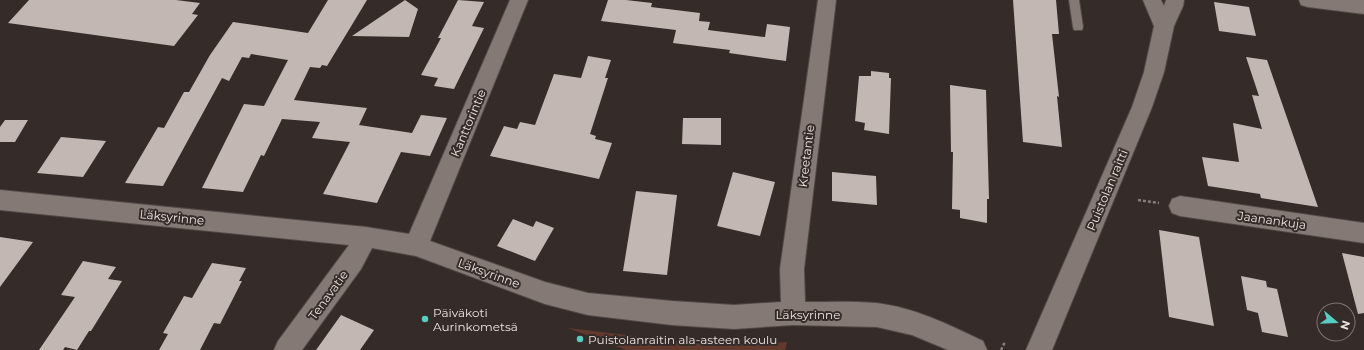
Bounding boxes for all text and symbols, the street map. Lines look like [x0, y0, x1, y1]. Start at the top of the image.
street label: Kanttorintie [447, 87, 489, 159]
street label: Kreetantie [795, 124, 817, 188]
street label: Puistolan raitti [1083, 147, 1131, 233]
street label: Läksyrinne [139, 206, 205, 228]
street label: Jaanankuja [1236, 208, 1307, 232]
street label: Läksyrinne [456, 255, 522, 291]
street label: Tenavatie [305, 267, 351, 323]
north arrow [1316, 302, 1356, 342]
place label: Päiväkoti Aurinkometsä [433, 305, 518, 334]
street label: Läksyrinne [776, 307, 840, 322]
marker: Päiväkoti Aurinkometsä [420, 314, 430, 324]
text: N [1337, 319, 1354, 332]
place label: Puistolanraitin ala-asteen koulu [588, 332, 777, 347]
marker: Puistolanraitin ala-asteen koulu [575, 334, 585, 344]

